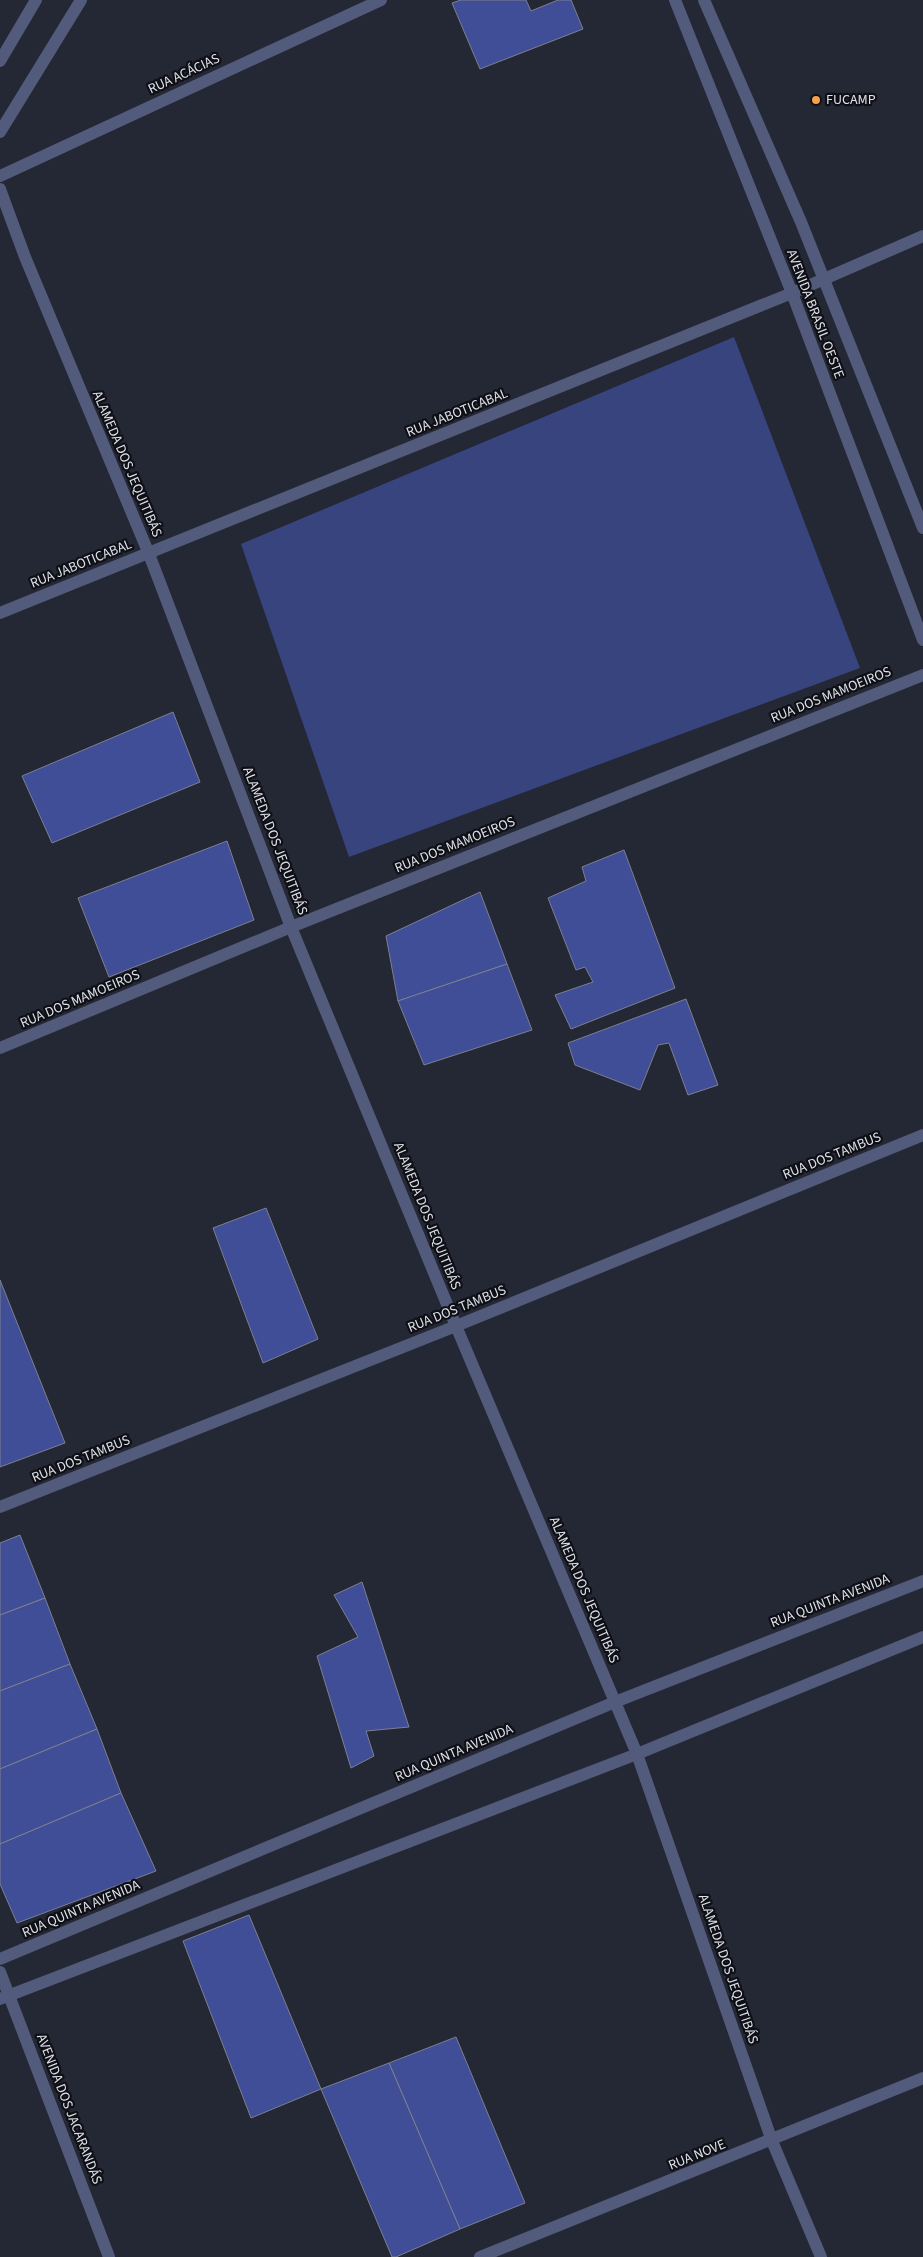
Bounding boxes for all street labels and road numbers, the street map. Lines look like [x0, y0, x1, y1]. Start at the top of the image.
street label: RUA ACÁCIAS [145, 49, 223, 99]
street label: AVENIDA BRASIL OESTE [781, 247, 849, 381]
street label: RUA JABOTICABAL [403, 383, 511, 443]
street label: ALAMEDA DOS JEQUITIBÁS [87, 388, 167, 540]
street label: RUA JABOTICABAL [27, 534, 135, 594]
street label: RUA DOS MAMOEIROS [768, 662, 894, 728]
street label: ALAMEDA DOS JEQUITIBÁS [237, 764, 313, 918]
street label: RUA DOS MAMOEIROS [392, 812, 518, 878]
street label: RUA DOS MAMOEIROS [17, 965, 143, 1033]
street label: RUA DOS TAMBUS [780, 1127, 884, 1185]
street label: ALAMEDA DOS JEQUITIBÁS [388, 1139, 466, 1293]
street label: RUA DOS TAMBUS [405, 1280, 509, 1338]
street label: RUA DOS TAMBUS [29, 1430, 133, 1488]
street label: ALAMEDA DOS JEQUITIBÁS [544, 1514, 624, 1666]
street label: RUA QUINTA AVENIDA [767, 1569, 893, 1633]
street label: RUA QUINTA AVENIDA [392, 1719, 516, 1787]
street label: RUA QUINTA AVENIDA [19, 1875, 143, 1943]
street label: ALAMEDA DOS JEQUITIBÁS [693, 1891, 763, 2047]
street label: AVENIDA DOS JACARANDÁS [31, 2031, 107, 2187]
street label: RUA NOVE [665, 2134, 729, 2176]

